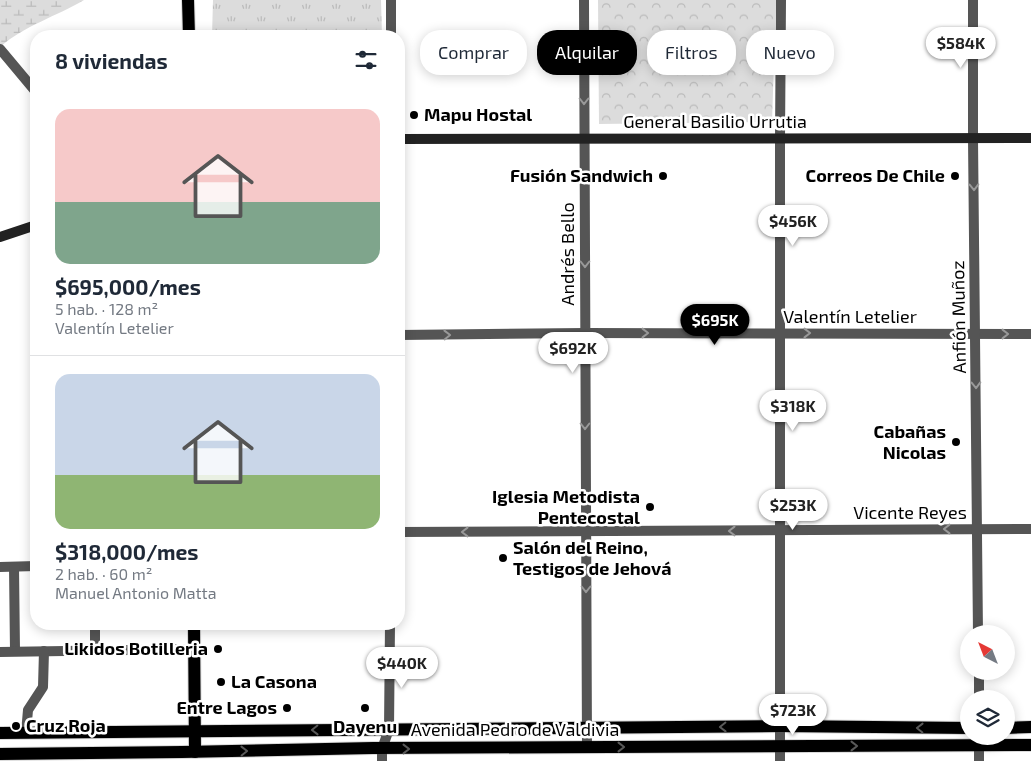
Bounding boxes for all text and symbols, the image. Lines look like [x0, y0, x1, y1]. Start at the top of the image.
pin: $584K [926, 27, 996, 69]
chip: Comprar [420, 30, 527, 75]
chip: Alquilar [537, 30, 637, 75]
chip: Filtros [647, 30, 736, 75]
chip: Nuevo [746, 30, 834, 75]
text: $584K [937, 33, 985, 52]
icon: filters [352, 46, 380, 74]
text: 8 viviendas [55, 48, 168, 73]
one-way arrow [579, 98, 589, 105]
place label: Mapu Hostal [424, 103, 532, 125]
marker: Mapu Hostal [408, 109, 420, 121]
street label: General Basilio Urrutia [623, 110, 807, 132]
icon: home [173, 141, 263, 231]
place label: Fusión Sandwich [510, 164, 653, 186]
place label: Correos De Chile [806, 164, 945, 186]
marker: Fusión Sandwich [657, 170, 669, 182]
marker: Correos De Chile [949, 170, 961, 182]
one-way arrow [969, 184, 979, 192]
street label: Andrés Bello [556, 202, 578, 306]
pin: $456K [758, 204, 828, 247]
text: $456K [769, 211, 817, 230]
one-way arrow [580, 260, 590, 268]
street label: Anfión Muñoz [946, 260, 970, 374]
text: $695,000/mes [55, 274, 201, 299]
text: 5 hab. · 128 m² [55, 299, 158, 318]
pin: $695K [680, 304, 750, 346]
street label: Valentín Letelier [783, 305, 917, 327]
text: $695K [691, 310, 739, 329]
text: Valentín Letelier [55, 318, 174, 337]
one-way arrow [642, 328, 649, 338]
one-way arrow [804, 328, 812, 338]
one-way arrow [1002, 329, 1009, 339]
one-way arrow [444, 330, 452, 340]
pin: $692K [538, 332, 608, 374]
text: $692K [549, 338, 597, 357]
one-way arrow [971, 382, 981, 389]
pin: $318K [758, 390, 828, 432]
text: $318K [770, 396, 816, 415]
icon: home [173, 407, 263, 497]
place label: Cabañas Nicolas [874, 420, 946, 463]
one-way arrow [580, 422, 590, 430]
marker: Cabañas Nicolas [950, 436, 962, 448]
place label: Iglesia Metodista Pentecostal [492, 485, 640, 528]
pin: $253K [758, 488, 828, 531]
text: $253K [770, 495, 816, 514]
marker: Iglesia Metodista Pentecostal [644, 501, 656, 513]
street label: Vicente Reyes [853, 501, 967, 523]
one-way arrow [943, 524, 951, 534]
one-way arrow [728, 525, 736, 536]
one-way arrow [461, 527, 468, 537]
place label: Salón del Reino, Testigos de Jehová [513, 536, 671, 579]
text: $318,000/mes [55, 539, 199, 564]
marker: Salón del Reino, Testigos de Jehová [497, 552, 509, 564]
text: 2 hab. · 60 m² [55, 564, 152, 583]
text: Manuel Antonio Matta [55, 583, 217, 602]
one-way arrow [581, 585, 591, 593]
north arrow [960, 625, 1015, 680]
map controls [960, 625, 1015, 745]
place label: Likidos Botilleria [64, 637, 208, 659]
marker: Likidos Botilleria [212, 643, 224, 655]
pin: $440K [367, 646, 437, 689]
text: $440K [377, 653, 427, 672]
place label: La Casona [231, 670, 317, 692]
marker: La Casona [215, 676, 227, 688]
button: layers [960, 690, 1015, 745]
pin: $723K [758, 694, 828, 736]
place label: Entre Lagos [176, 696, 277, 718]
text: $723K [770, 700, 816, 719]
marker: Entre Lagos [281, 702, 293, 714]
marker: Dayenu [359, 702, 371, 714]
place label: Cruz Roja [26, 714, 106, 736]
place label: Dayenu [333, 715, 397, 737]
street label: Avenida Pedro de Valdivia [411, 718, 619, 740]
marker: Cruz Roja [10, 720, 22, 732]
one-way arrow [718, 722, 726, 732]
one-way arrow [916, 723, 924, 733]
one-way arrow [311, 725, 318, 735]
one-way arrow [850, 741, 858, 751]
one-way arrow [618, 742, 626, 752]
one-way arrow [403, 744, 411, 754]
one-way arrow [240, 746, 248, 756]

